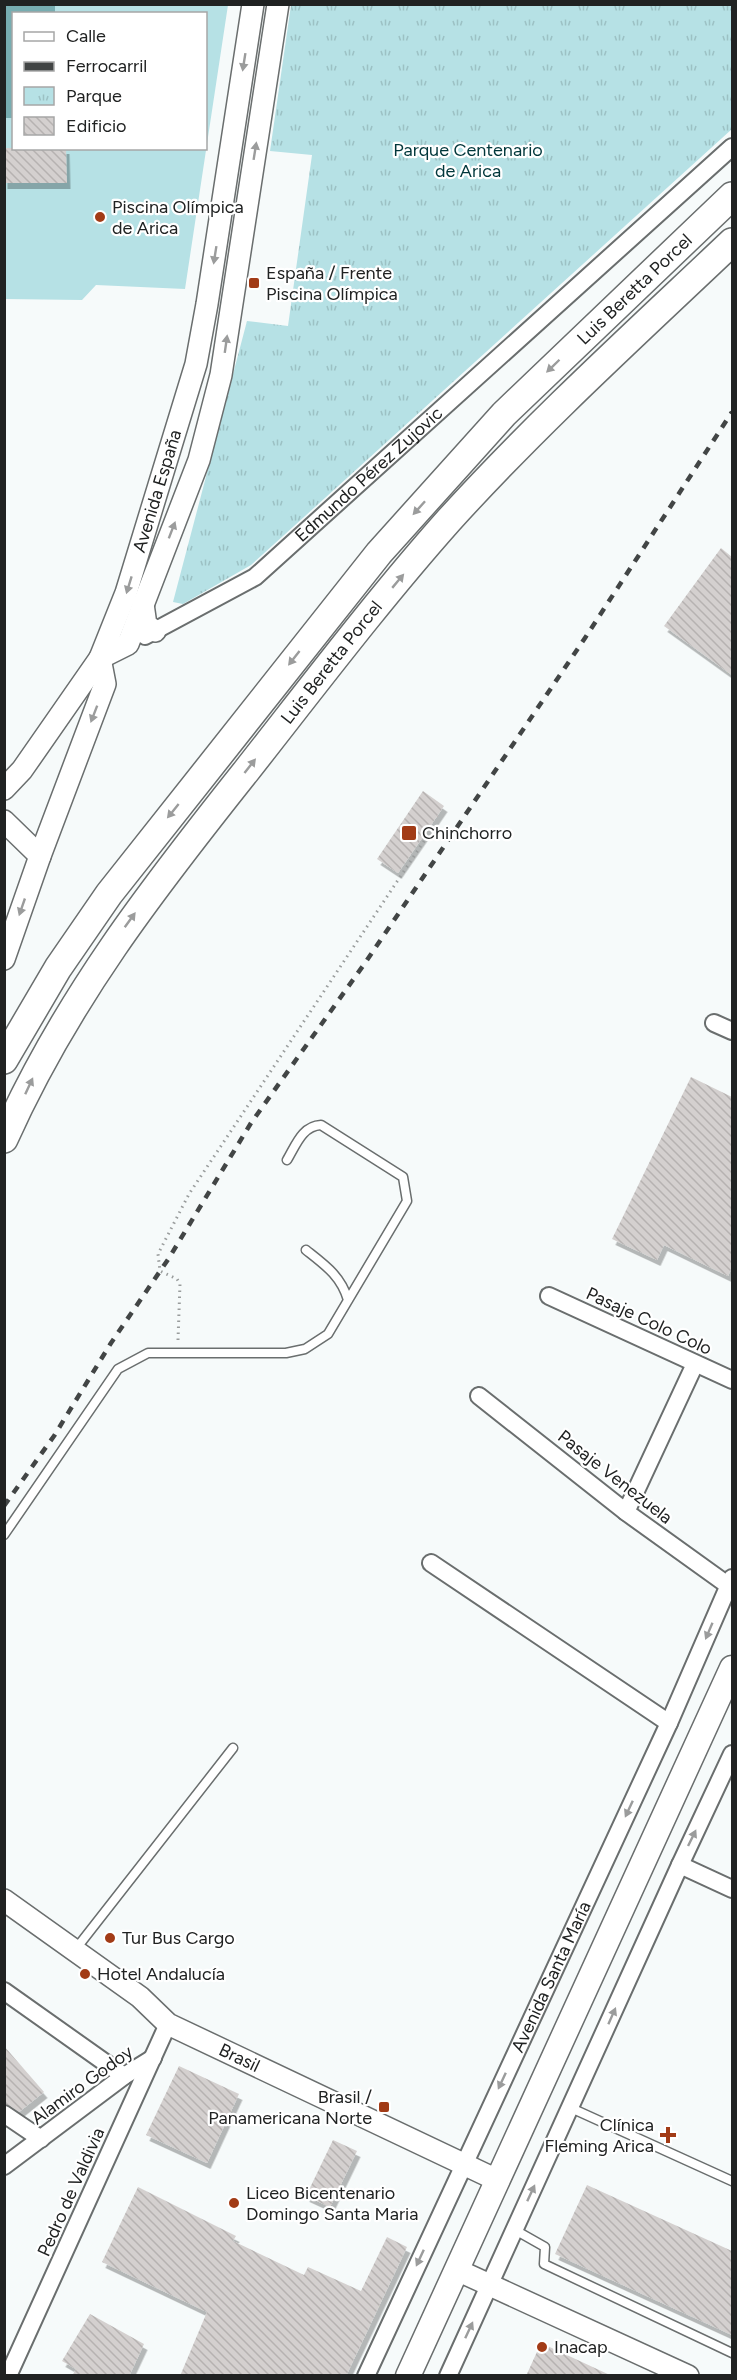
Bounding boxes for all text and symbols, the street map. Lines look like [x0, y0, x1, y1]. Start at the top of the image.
legend [12, 12, 207, 150]
text: Calle [66, 25, 106, 47]
one-way arrow [240, 53, 249, 72]
text: Ferrocarril [66, 55, 147, 77]
text: Parque [66, 85, 122, 107]
text: Edificio [66, 115, 127, 137]
park label: Parque Centenario de Arica [393, 139, 543, 182]
one-way arrow [251, 141, 260, 160]
place label: Piscina Olímpica de Arica [112, 196, 244, 239]
marker: Piscina Olímpica de Arica [93, 210, 107, 224]
street label: Luis Beretta Porcel [572, 229, 697, 349]
one-way arrow [210, 246, 219, 265]
place label: España / Frente Piscina Olímpica [266, 262, 398, 305]
marker: España / Frente Piscina Olímpica [247, 276, 261, 290]
one-way arrow [221, 334, 230, 353]
one-way arrow [545, 359, 560, 373]
street label: Edmundo Pérez Zujovic [290, 402, 447, 547]
street label: Avenida España [128, 427, 186, 555]
one-way arrow [413, 500, 426, 515]
one-way arrow [167, 521, 177, 539]
one-way arrow [391, 574, 404, 589]
one-way arrow [123, 576, 133, 594]
street label: Luis Beretta Porcel [276, 596, 387, 728]
one-way arrow [289, 650, 301, 665]
one-way arrow [88, 705, 98, 723]
one-way arrow [243, 758, 256, 774]
one-way arrow [167, 803, 180, 819]
place label: Chinchorro [422, 822, 512, 844]
marker: Chinchorro [400, 824, 418, 842]
one-way arrow [17, 898, 27, 916]
one-way arrow [124, 913, 136, 928]
one-way arrow [24, 1078, 33, 1095]
street label: Pasaje Colo Colo [583, 1282, 715, 1360]
street label: Pasaje Venezuela [553, 1425, 677, 1529]
one-way arrow [704, 1623, 714, 1641]
one-way arrow [625, 1801, 634, 1818]
one-way arrow [688, 1830, 697, 1847]
street label: Avenida Santa María [507, 1898, 596, 2056]
place label: Tur Bus Cargo [122, 1927, 235, 1949]
marker: Tur Bus Cargo [103, 1931, 117, 1945]
place label: Hotel Andalucía [97, 1963, 225, 1985]
marker: Hotel Andalucía [78, 1967, 92, 1981]
one-way arrow [607, 2006, 617, 2024]
street label: Brasil [215, 2039, 263, 2077]
street label: Alamiro Godoy [27, 2040, 137, 2129]
one-way arrow [498, 2072, 507, 2089]
place label: Brasil / Panamericana Norte [208, 2086, 372, 2129]
marker: Brasil / Panamericana Norte [377, 2100, 391, 2114]
place label: Clínica Fleming Arica [545, 2114, 654, 2157]
street label: Pedro de Valdivia [33, 2124, 109, 2260]
marker: Clínica Fleming Arica [659, 2126, 677, 2144]
place label: Liceo Bicentenario Domingo Santa Maria [246, 2182, 418, 2225]
one-way arrow [527, 2185, 536, 2202]
marker: Liceo Bicentenario Domingo Santa Maria [227, 2196, 241, 2210]
one-way arrow [416, 2249, 425, 2266]
one-way arrow [464, 2322, 473, 2339]
place label: Inacap [554, 2336, 608, 2358]
marker: Inacap [535, 2340, 549, 2354]

